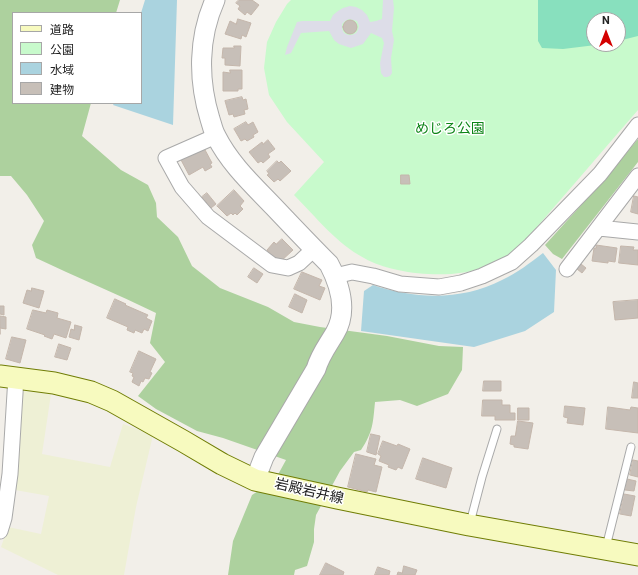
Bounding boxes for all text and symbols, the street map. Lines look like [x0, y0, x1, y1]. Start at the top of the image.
legend [12, 12, 142, 104]
north arrow [586, 12, 626, 52]
text: N [602, 14, 610, 27]
text: 道路 [50, 23, 74, 37]
text: 公園 [50, 43, 74, 57]
text: 水域 [50, 63, 74, 77]
text: 建物 [50, 83, 74, 97]
park label: めじろ公園 [415, 121, 485, 137]
street label: 岩殿岩井線 [273, 476, 345, 508]

